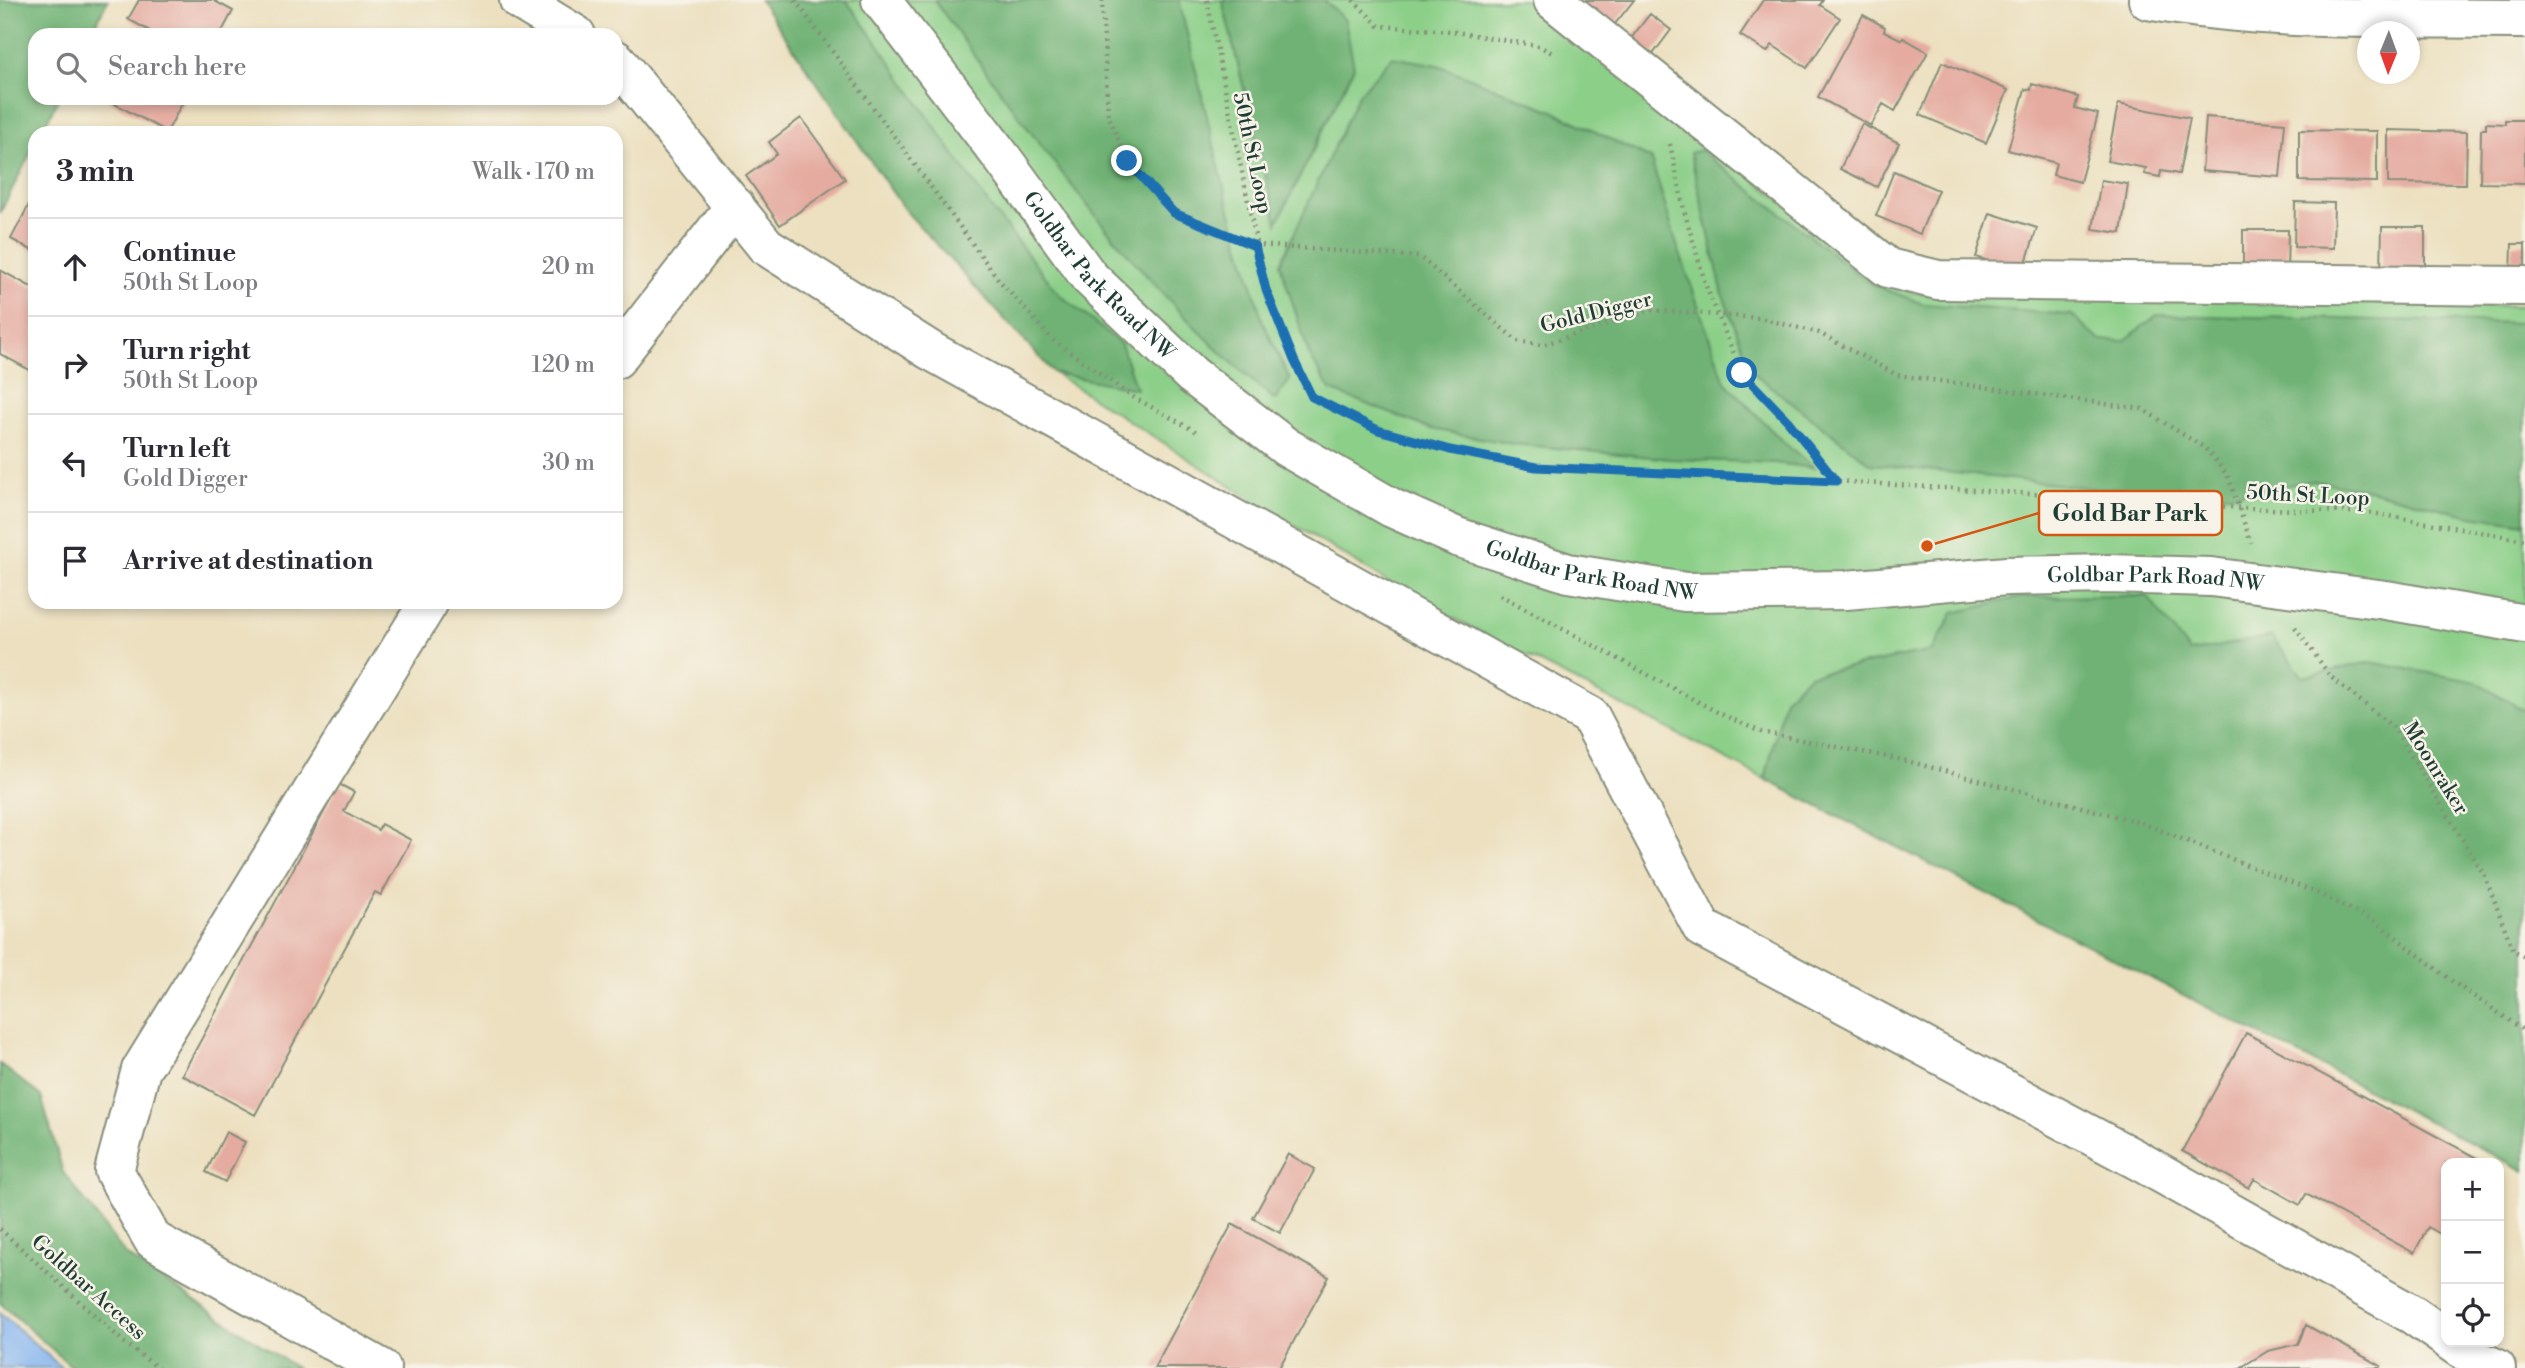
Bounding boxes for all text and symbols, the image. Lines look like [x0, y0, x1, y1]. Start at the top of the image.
north arrow [2357, 21, 2420, 84]
search box [28, 28, 623, 105]
icon: search [52, 48, 90, 86]
text: Search here [108, 51, 247, 83]
street label: 50th St Loop [1226, 90, 1278, 216]
route end [1111, 145, 1142, 176]
text: 3 min [56, 153, 134, 191]
text: Walk · 170 m [472, 158, 595, 186]
street label: Goldbar Park Road NW [1017, 187, 1181, 367]
text: Continue [123, 237, 236, 269]
icon: ahead [56, 248, 94, 286]
text: 20 m [542, 253, 595, 281]
text: 50th St Loop [123, 269, 258, 297]
street label: Gold Digger [1538, 287, 1655, 339]
text: Turn right [123, 335, 251, 367]
icon: right [56, 346, 94, 384]
text: 120 m [531, 351, 595, 379]
route start [1726, 357, 1757, 388]
text: 50th St Loop [123, 367, 258, 395]
text: Turn left [123, 433, 231, 465]
icon: left [56, 444, 94, 482]
text: 30 m [542, 449, 595, 477]
text: Gold Digger [123, 465, 248, 493]
street label: 50th St Loop [2246, 480, 2370, 512]
callout: Gold Bar Park [2039, 491, 2222, 535]
text: Gold Bar Park [2052, 500, 2209, 528]
street label: Goldbar Park Road NW [1482, 535, 1699, 606]
icon: arrive [56, 542, 94, 580]
text: Arrive at destination [123, 545, 373, 577]
street label: Goldbar Park Road NW [2047, 562, 2266, 598]
street label: Moonraker [2396, 717, 2474, 820]
map controls [2441, 1158, 2504, 1347]
button: + [2441, 1158, 2504, 1221]
button: − [2441, 1221, 2504, 1284]
street label: Goldbar Access [26, 1229, 151, 1346]
button: locate [2441, 1284, 2504, 1347]

